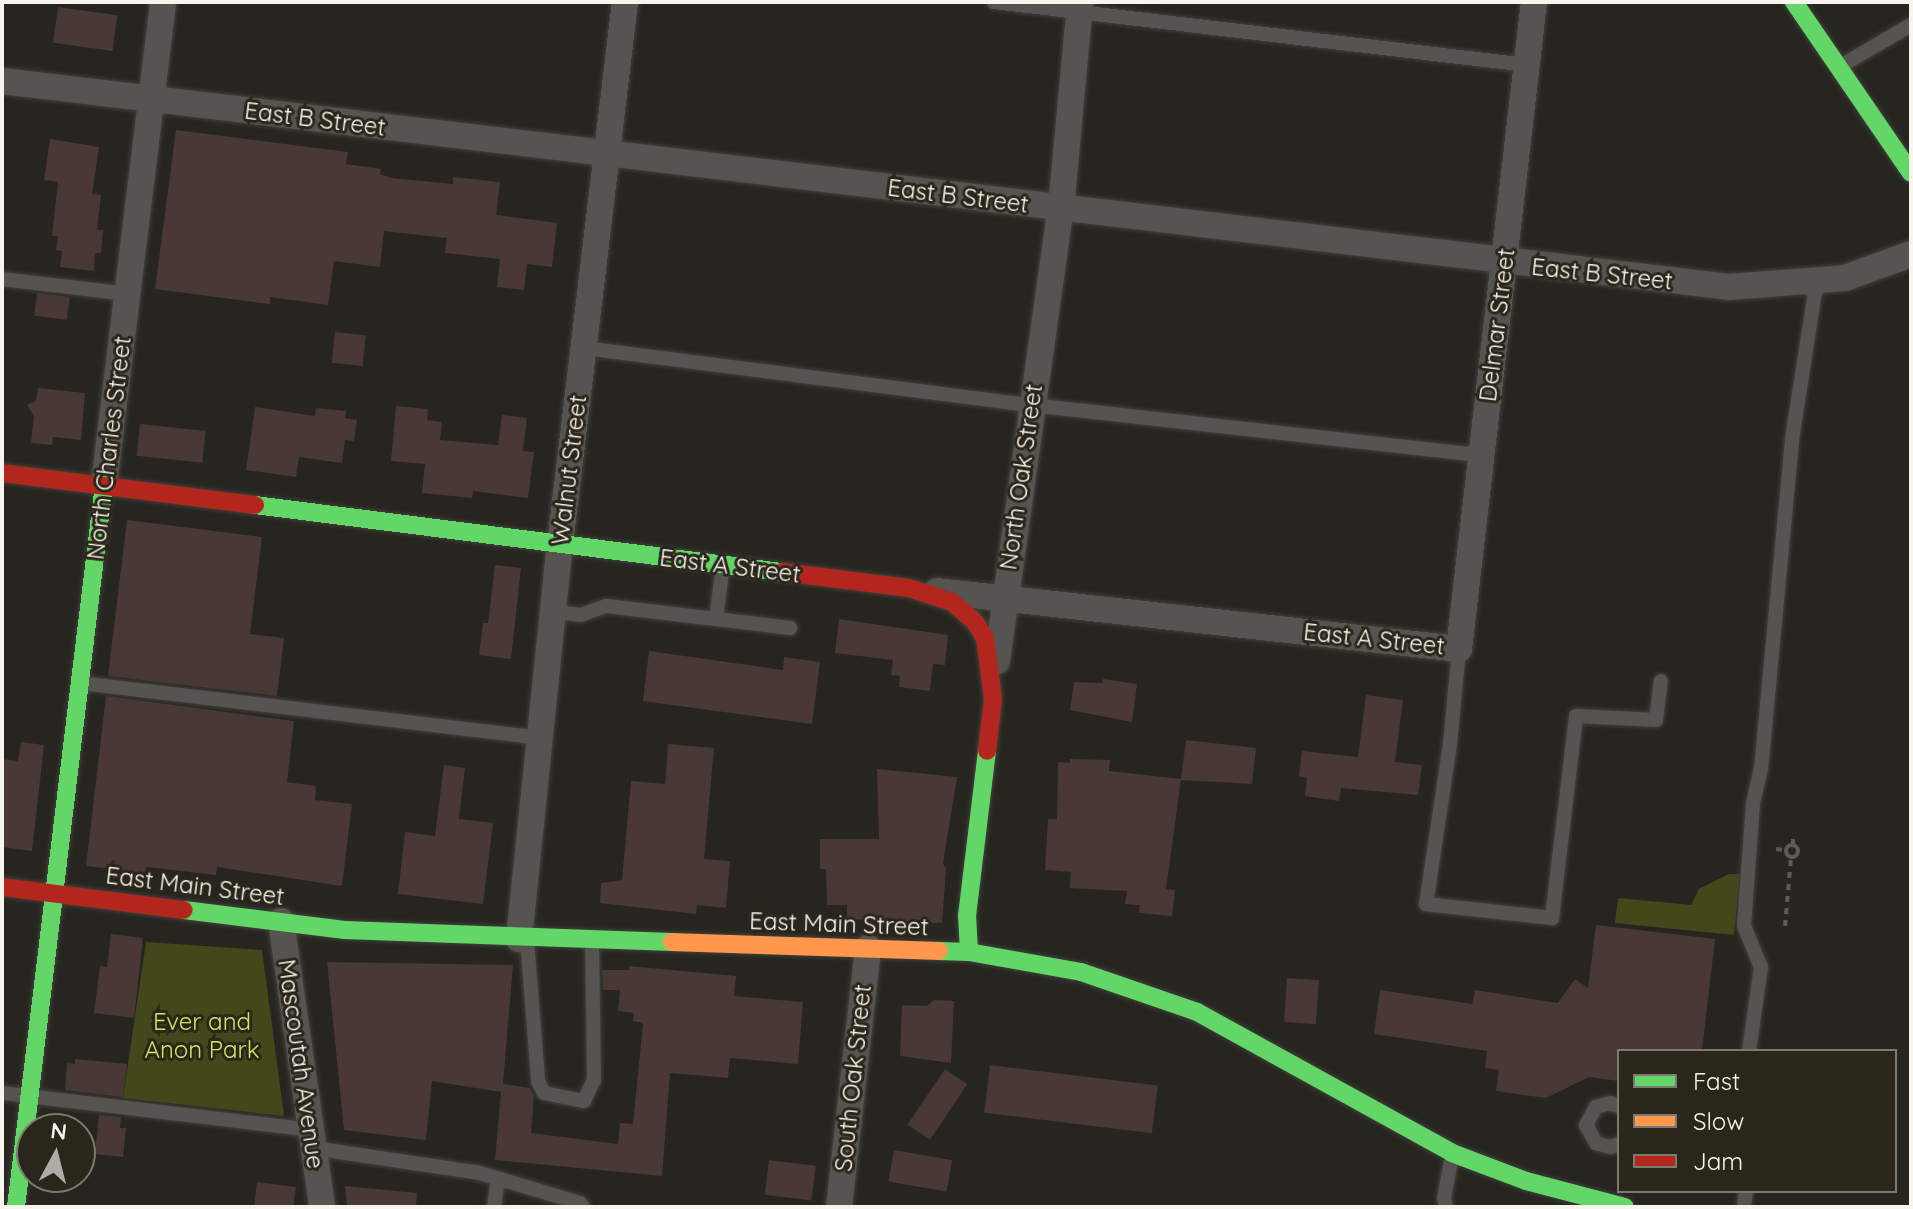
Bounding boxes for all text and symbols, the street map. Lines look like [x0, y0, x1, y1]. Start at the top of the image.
street label: East B Street [243, 96, 387, 142]
street label: East B Street [886, 173, 1030, 219]
street label: Delmar Street [1473, 247, 1521, 403]
street label: East B Street [1530, 252, 1674, 296]
street label: North Charles Street [81, 335, 137, 561]
street label: North Oak Street [994, 382, 1048, 572]
street label: Walnut Street [546, 393, 592, 547]
street label: East A Street [658, 543, 802, 589]
street label: East A Street [1302, 617, 1446, 661]
street label: East Main Street [104, 861, 286, 911]
street label: East Main Street [749, 906, 929, 942]
street label: Mascoutah Avenue [272, 957, 330, 1171]
street label: South Oak Street [829, 983, 877, 1173]
park label: Ever and Anon Park [144, 1008, 260, 1064]
legend [1617, 1049, 1897, 1193]
text: Fast [1693, 1066, 1740, 1096]
text: Slow [1693, 1106, 1744, 1136]
north arrow [16, 1113, 96, 1193]
text: N [49, 1116, 68, 1146]
text: Jam [1693, 1146, 1743, 1176]

